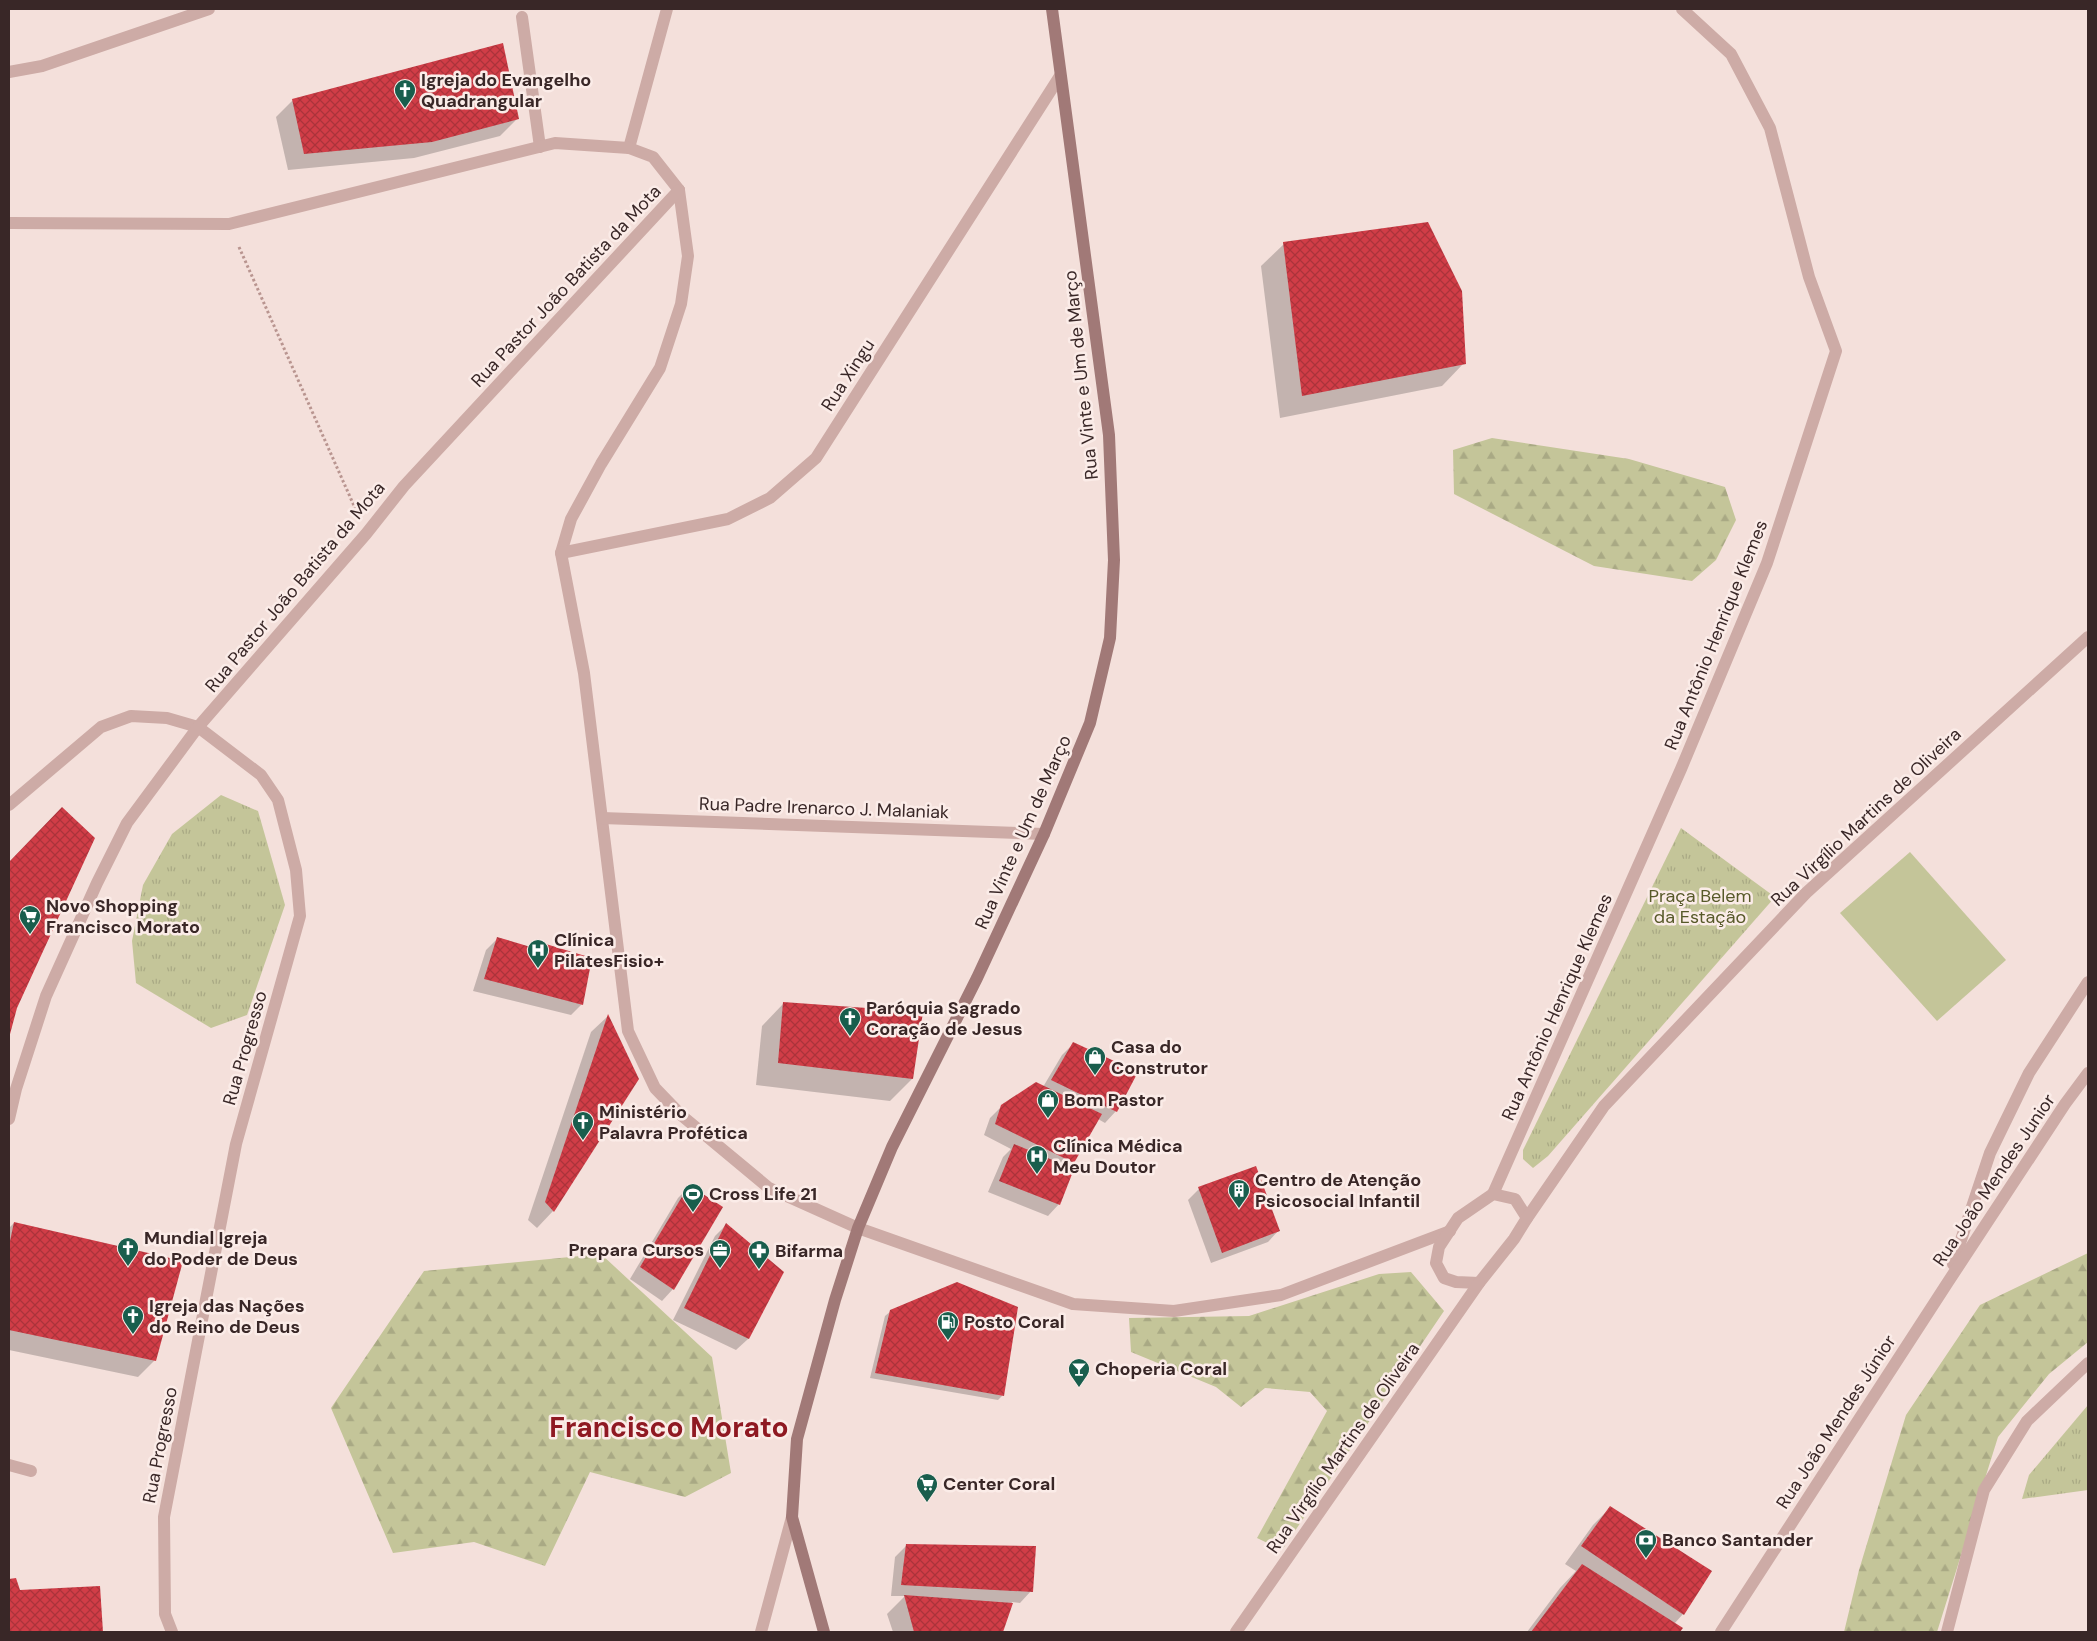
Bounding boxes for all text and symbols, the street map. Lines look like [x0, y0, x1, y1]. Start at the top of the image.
place label: Igreja do Evangelho Quadrangular [421, 68, 591, 113]
church icon: Igreja do Evangelho Quadrangular [393, 78, 417, 109]
street label: Rua Pastor João Batista da Mota [466, 180, 666, 392]
street label: Rua Vinte e Um de Março [1058, 269, 1104, 481]
street label: Rua Xingu [816, 334, 880, 416]
street label: Rua Pastor João Batista da Mota [200, 477, 390, 697]
street label: Rua Antônio Henrique Klemes [1659, 516, 1773, 754]
street label: Rua Virgílio Martins de Oliveira [1766, 722, 1966, 912]
street label: Rua Vinte e Um de Março [969, 731, 1077, 933]
street label: Rua Padre Irenarco J. Malaniak [699, 792, 949, 824]
park label: Praça Belem da Estação [1648, 884, 1752, 929]
street label: Rua Antônio Henrique Klemes [1496, 890, 1618, 1124]
place label: Novo Shopping Francisco Morato [46, 894, 200, 939]
supermarket icon: Novo Shopping Francisco Morato [18, 904, 42, 935]
place label: Clínica PilatesFisio+ [554, 928, 664, 973]
hospital icon: Clínica PilatesFisio+ [526, 938, 550, 969]
street label: Rua Progresso [217, 988, 273, 1108]
place label: Paróquia Sagrado Coração de Jesus [866, 996, 1023, 1041]
church icon: Paróquia Sagrado Coração de Jesus [838, 1006, 862, 1037]
place label: Casa do Construtor [1111, 1035, 1208, 1080]
shop icon: Casa do Construtor [1083, 1045, 1107, 1076]
shop icon: Bom Pastor [1036, 1088, 1060, 1119]
place label: Bom Pastor [1064, 1088, 1164, 1112]
street label: Rua João Mendes Junior [1927, 1089, 2061, 1271]
place label: Ministério Palavra Profética [599, 1100, 748, 1145]
church icon: Ministério Palavra Profética [571, 1110, 595, 1141]
place label: Clínica Médica Meu Doutor [1053, 1134, 1183, 1179]
hospital icon: Clínica Médica Meu Doutor [1025, 1144, 1049, 1175]
place label: Centro de Atenção Psicosocial Infantil [1255, 1168, 1421, 1213]
building icon: Centro de Atenção Psicosocial Infantil [1227, 1178, 1251, 1209]
sports icon: Cross Life 21 [681, 1182, 705, 1213]
place label: Cross Life 21 [709, 1182, 817, 1206]
place label: Mundial Igreja do Poder de Deus [144, 1226, 298, 1271]
church icon: Mundial Igreja do Poder de Deus [116, 1236, 140, 1267]
place label: Prepara Cursos [569, 1238, 704, 1262]
office icon: Prepara Cursos [708, 1238, 732, 1269]
pharmacy icon: Bifarma [747, 1239, 771, 1270]
place label: Bifarma [775, 1239, 843, 1263]
place label: Igreja das Nações do Reino de Deus [149, 1294, 305, 1339]
church icon: Igreja das Nações do Reino de Deus [121, 1304, 145, 1335]
fuel station icon: Posto Coral [936, 1310, 960, 1341]
place label: Posto Coral [964, 1310, 1065, 1334]
street label: Rua João Mendes Júnior [1771, 1330, 1901, 1514]
street label: Rua Virgílio Martins de Oliveira [1261, 1338, 1425, 1558]
bar icon: Choperia Coral [1067, 1357, 1091, 1388]
place label: Choperia Coral [1095, 1357, 1227, 1381]
street label: Rua Progresso [137, 1385, 183, 1505]
district label: Francisco Morato [549, 1409, 789, 1446]
supermarket icon: Center Coral [915, 1472, 939, 1503]
place label: Center Coral [943, 1472, 1055, 1496]
bank icon: Banco Santander [1634, 1528, 1658, 1559]
place label: Banco Santander [1662, 1528, 1813, 1552]

